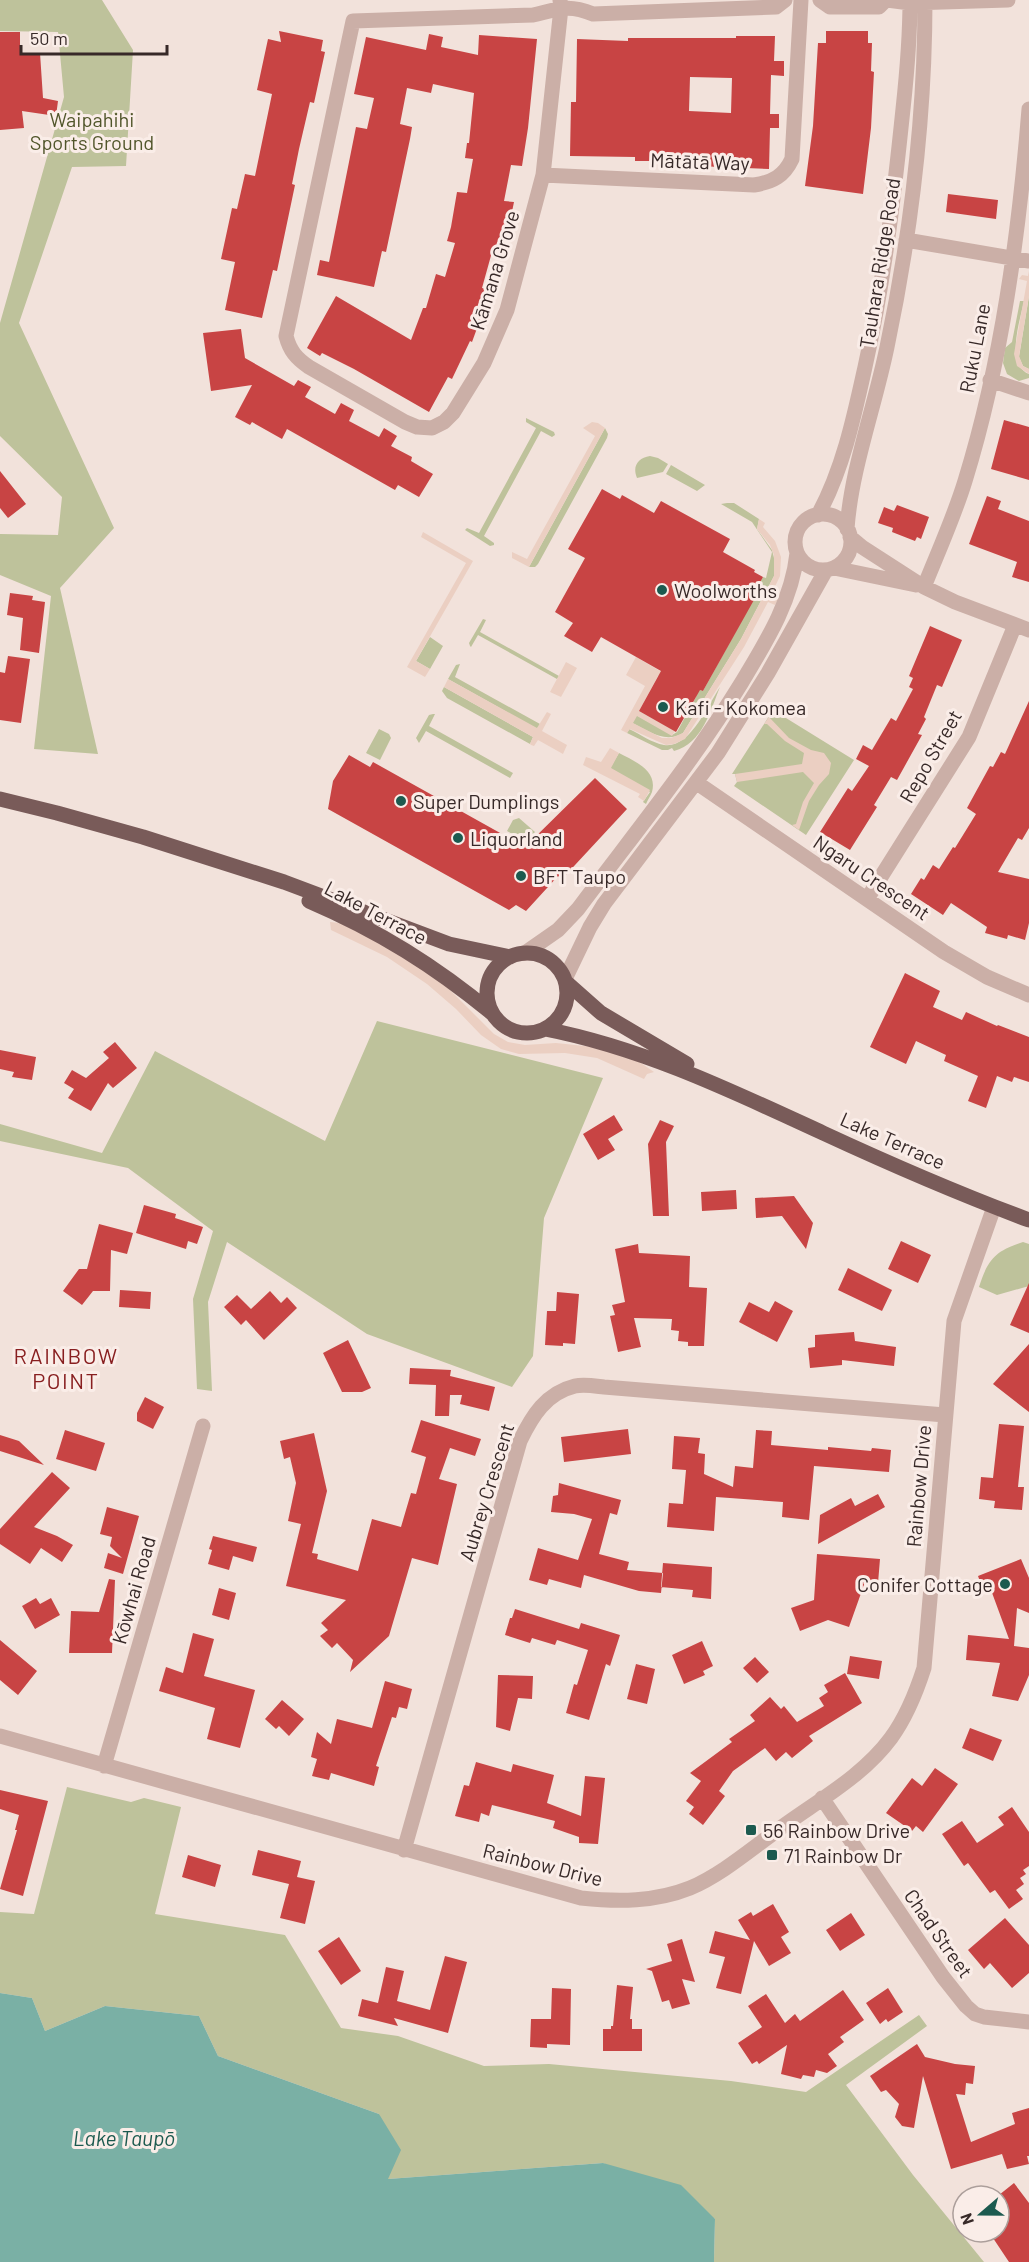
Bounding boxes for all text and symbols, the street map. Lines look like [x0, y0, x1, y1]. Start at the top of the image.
scale bar [21, 18, 166, 56]
text: 50 m [30, 27, 68, 49]
park label: Waipahihi Sports Ground [30, 107, 154, 154]
street label: Mātātā Way [650, 147, 750, 175]
street label: Tauhara Ridge Road [854, 176, 904, 350]
street label: Kāmana Grove [464, 207, 524, 333]
street label: Ruku Lane [954, 301, 994, 395]
place label: Woolworths [674, 578, 777, 602]
marker: Woolworths [655, 583, 669, 597]
place label: Kafi - Kokomea [675, 695, 806, 719]
marker: Kafi - Kokomea [656, 700, 670, 714]
street label: Repo Street [894, 705, 966, 807]
place label: Super Dumplings [413, 789, 559, 813]
marker: Super Dumplings [394, 794, 408, 808]
place label: Liquorland [470, 826, 563, 850]
street label: Ngaru Crescent [809, 829, 935, 925]
marker: Liquorland [451, 831, 465, 845]
place label: BFT Taupo [533, 864, 626, 888]
marker: BFT Taupo [514, 869, 528, 883]
street label: Lake Terrace [321, 875, 431, 949]
street label: Lake Terrace [837, 1106, 949, 1174]
district label: RAINBOW POINT [14, 1342, 119, 1393]
street label: Aubrey Crescent [454, 1420, 518, 1564]
street label: Rainbow Drive [901, 1424, 935, 1548]
street label: Kōwhai Road [106, 1533, 160, 1647]
place label: Conifer Cottage [857, 1572, 993, 1596]
marker: Conifer Cottage [998, 1577, 1012, 1591]
place label: 56 Rainbow Drive [763, 1818, 910, 1842]
marker: 56 Rainbow Drive [744, 1823, 758, 1837]
street label: Rainbow Drive [481, 1838, 605, 1890]
place label: 71 Rainbow Dr [784, 1843, 902, 1867]
marker: 71 Rainbow Dr [765, 1848, 779, 1862]
street label: Chad Street [900, 1884, 978, 1982]
water label: Lake Taupō [73, 2125, 175, 2150]
north arrow [951, 2184, 1011, 2244]
text: N [956, 2211, 977, 2228]

